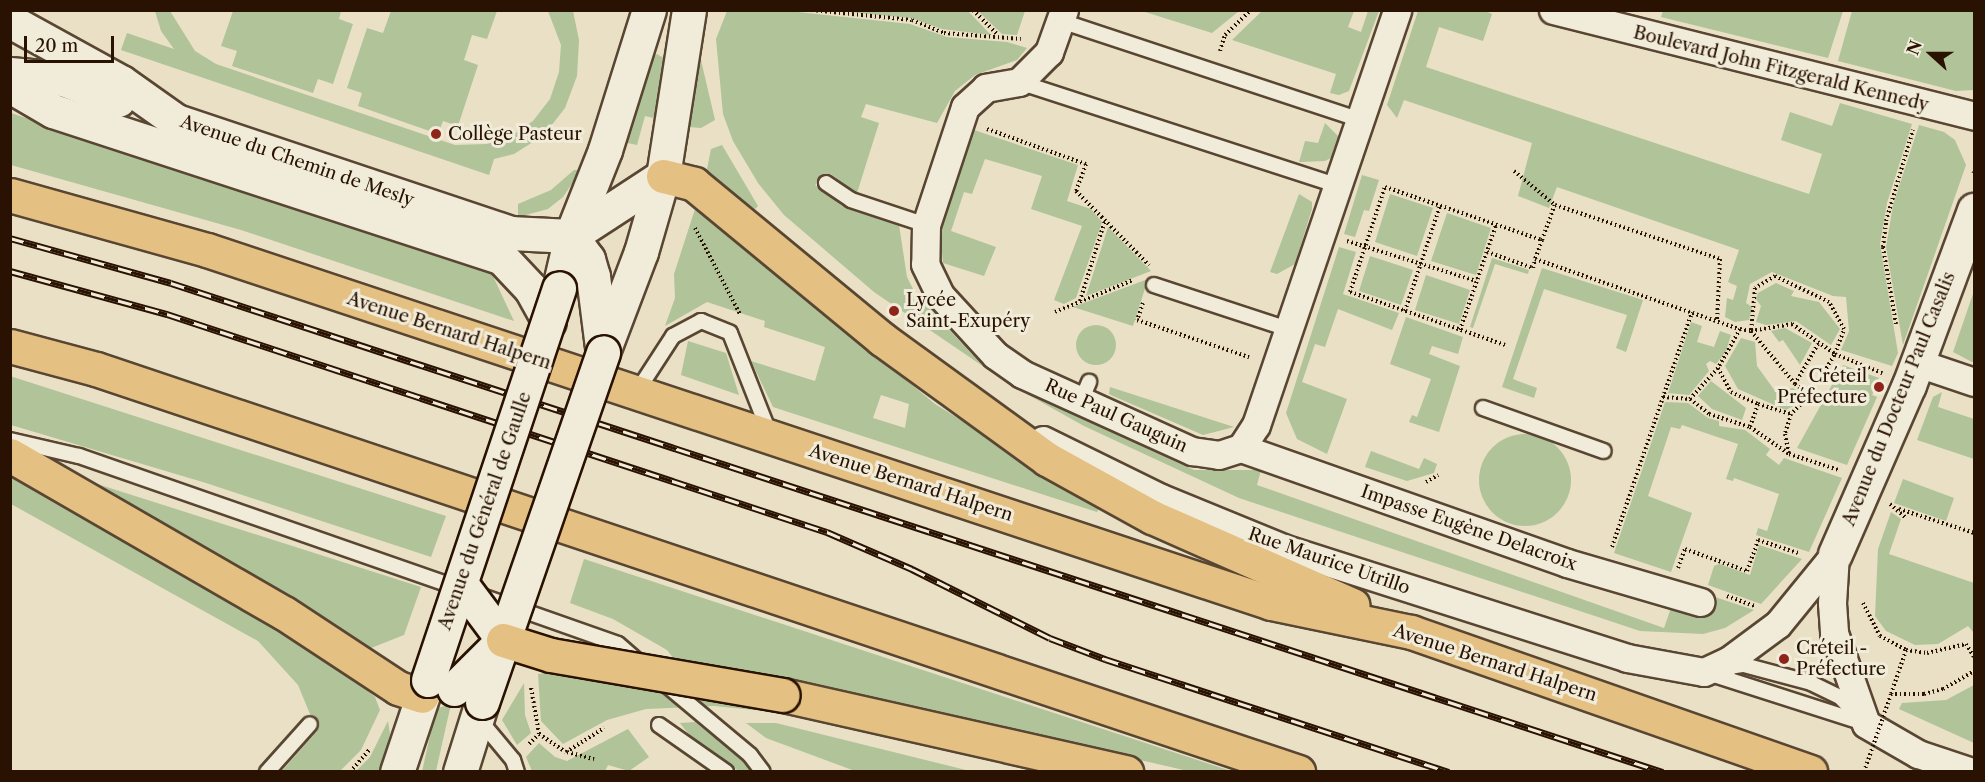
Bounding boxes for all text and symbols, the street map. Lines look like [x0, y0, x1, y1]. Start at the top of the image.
street label: Boulevard John Fitzgerald Kennedy [1631, 22, 1931, 116]
scale bar [27, 24, 117, 62]
north arrow [1901, 24, 1961, 84]
text: 20 m [35, 35, 78, 57]
text: N [1902, 37, 1926, 58]
street label: Avenue du Chemin de Mesly [177, 111, 417, 211]
place label: Collège Pasteur [448, 123, 582, 145]
marker: Collège Pasteur [429, 127, 443, 141]
street label: Avenue du Docteur Paul Casalis [1838, 269, 1960, 529]
street label: Avenue Bernard Halpern [344, 288, 554, 374]
place label: Lycée Saint-Exupéry [906, 290, 1030, 332]
marker: Lycée Saint-Exupéry [887, 304, 901, 318]
place label: Créteil Préfecture [1777, 366, 1867, 409]
street label: Rue Paul Gauguin [1041, 375, 1191, 457]
marker: Créteil Préfecture [1872, 380, 1886, 394]
street label: Avenue du Général de Gaulle [434, 389, 536, 633]
street label: Avenue Bernard Halpern [806, 440, 1016, 526]
street label: Impasse Eugène Delacroix [1358, 481, 1580, 575]
street label: Rue Maurice Utrillo [1245, 523, 1413, 599]
street label: Avenue Bernard Halpern [1390, 620, 1600, 706]
place label: Créteil - Préfecture [1796, 638, 1886, 680]
marker: Créteil - Préfecture [1777, 652, 1791, 666]

